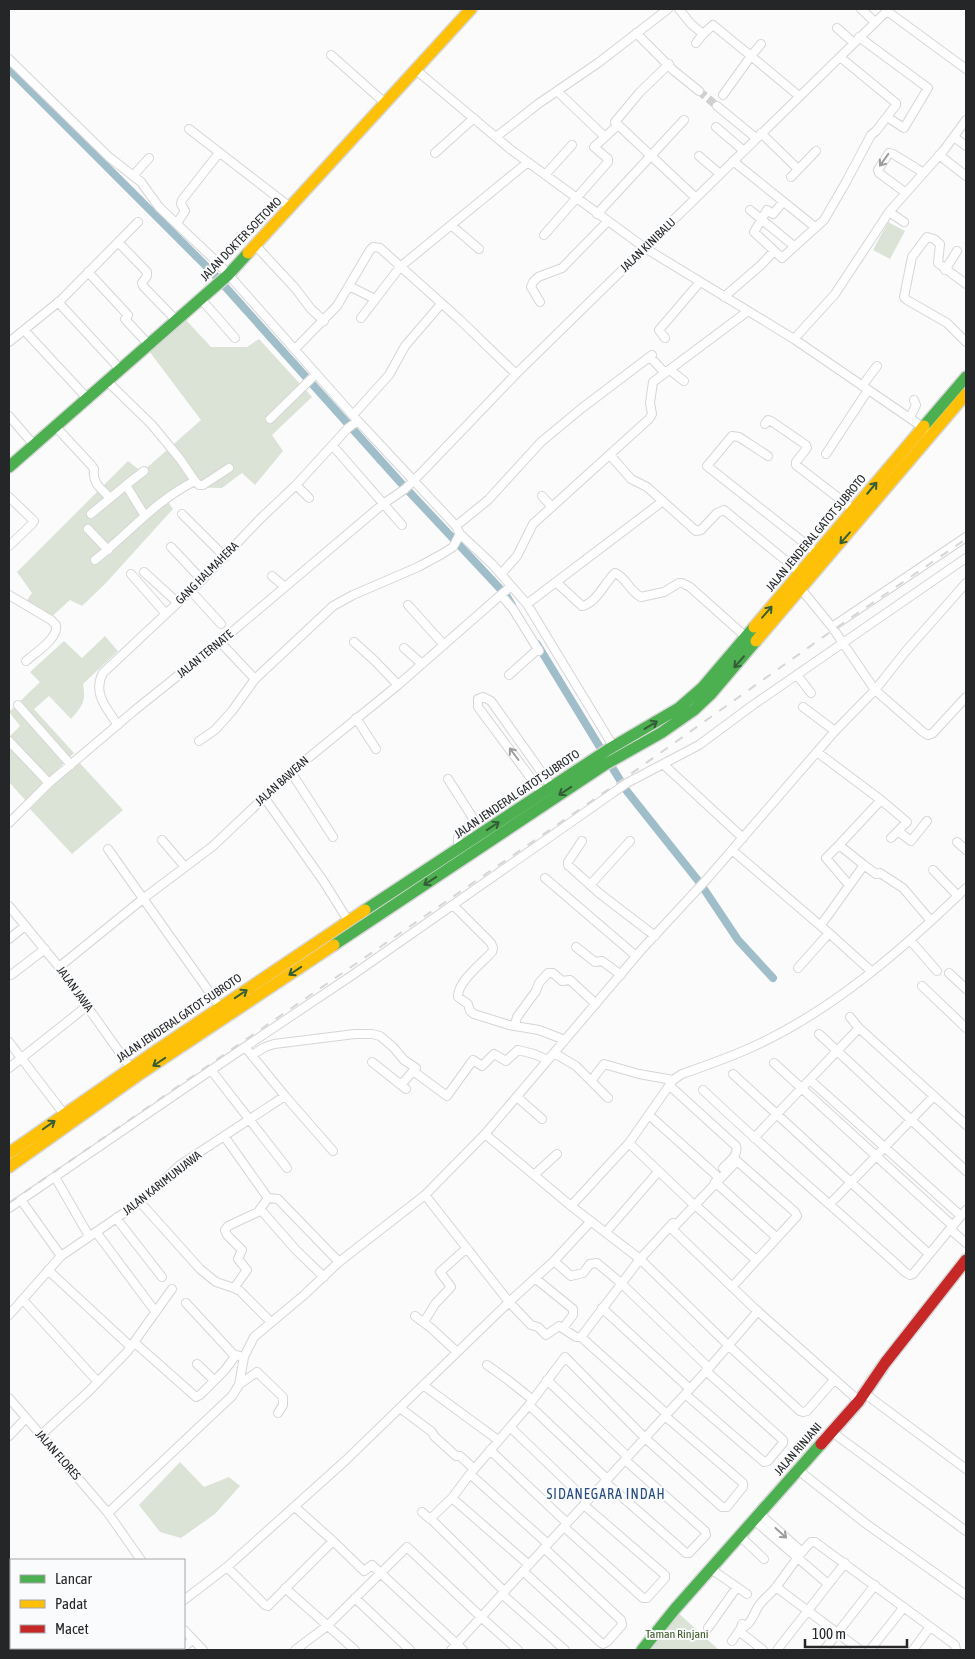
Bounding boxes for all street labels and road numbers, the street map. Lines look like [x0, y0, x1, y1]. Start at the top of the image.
street label: JALAN DOKTER SOETOMO [197, 194, 285, 284]
street label: JALAN KINIBALU [617, 215, 679, 275]
street label: JALAN JENDERAL GATOT SUBROTO [763, 472, 869, 594]
street label: GANG HALMAHERA [173, 539, 241, 607]
street label: JALAN TERNATE [174, 627, 236, 681]
street label: JALAN JENDERAL GATOT SUBROTO [452, 747, 582, 841]
street label: JALAN BAWEAN [252, 753, 312, 809]
street label: JALAN JAWA [54, 964, 96, 1015]
street label: JALAN JENDERAL GATOT SUBROTO [114, 971, 244, 1065]
street label: JALAN KARIMUNJAWA [120, 1148, 204, 1218]
street label: JALAN RINJANI [771, 1420, 825, 1478]
street label: JALAN FLORES [33, 1427, 83, 1483]

